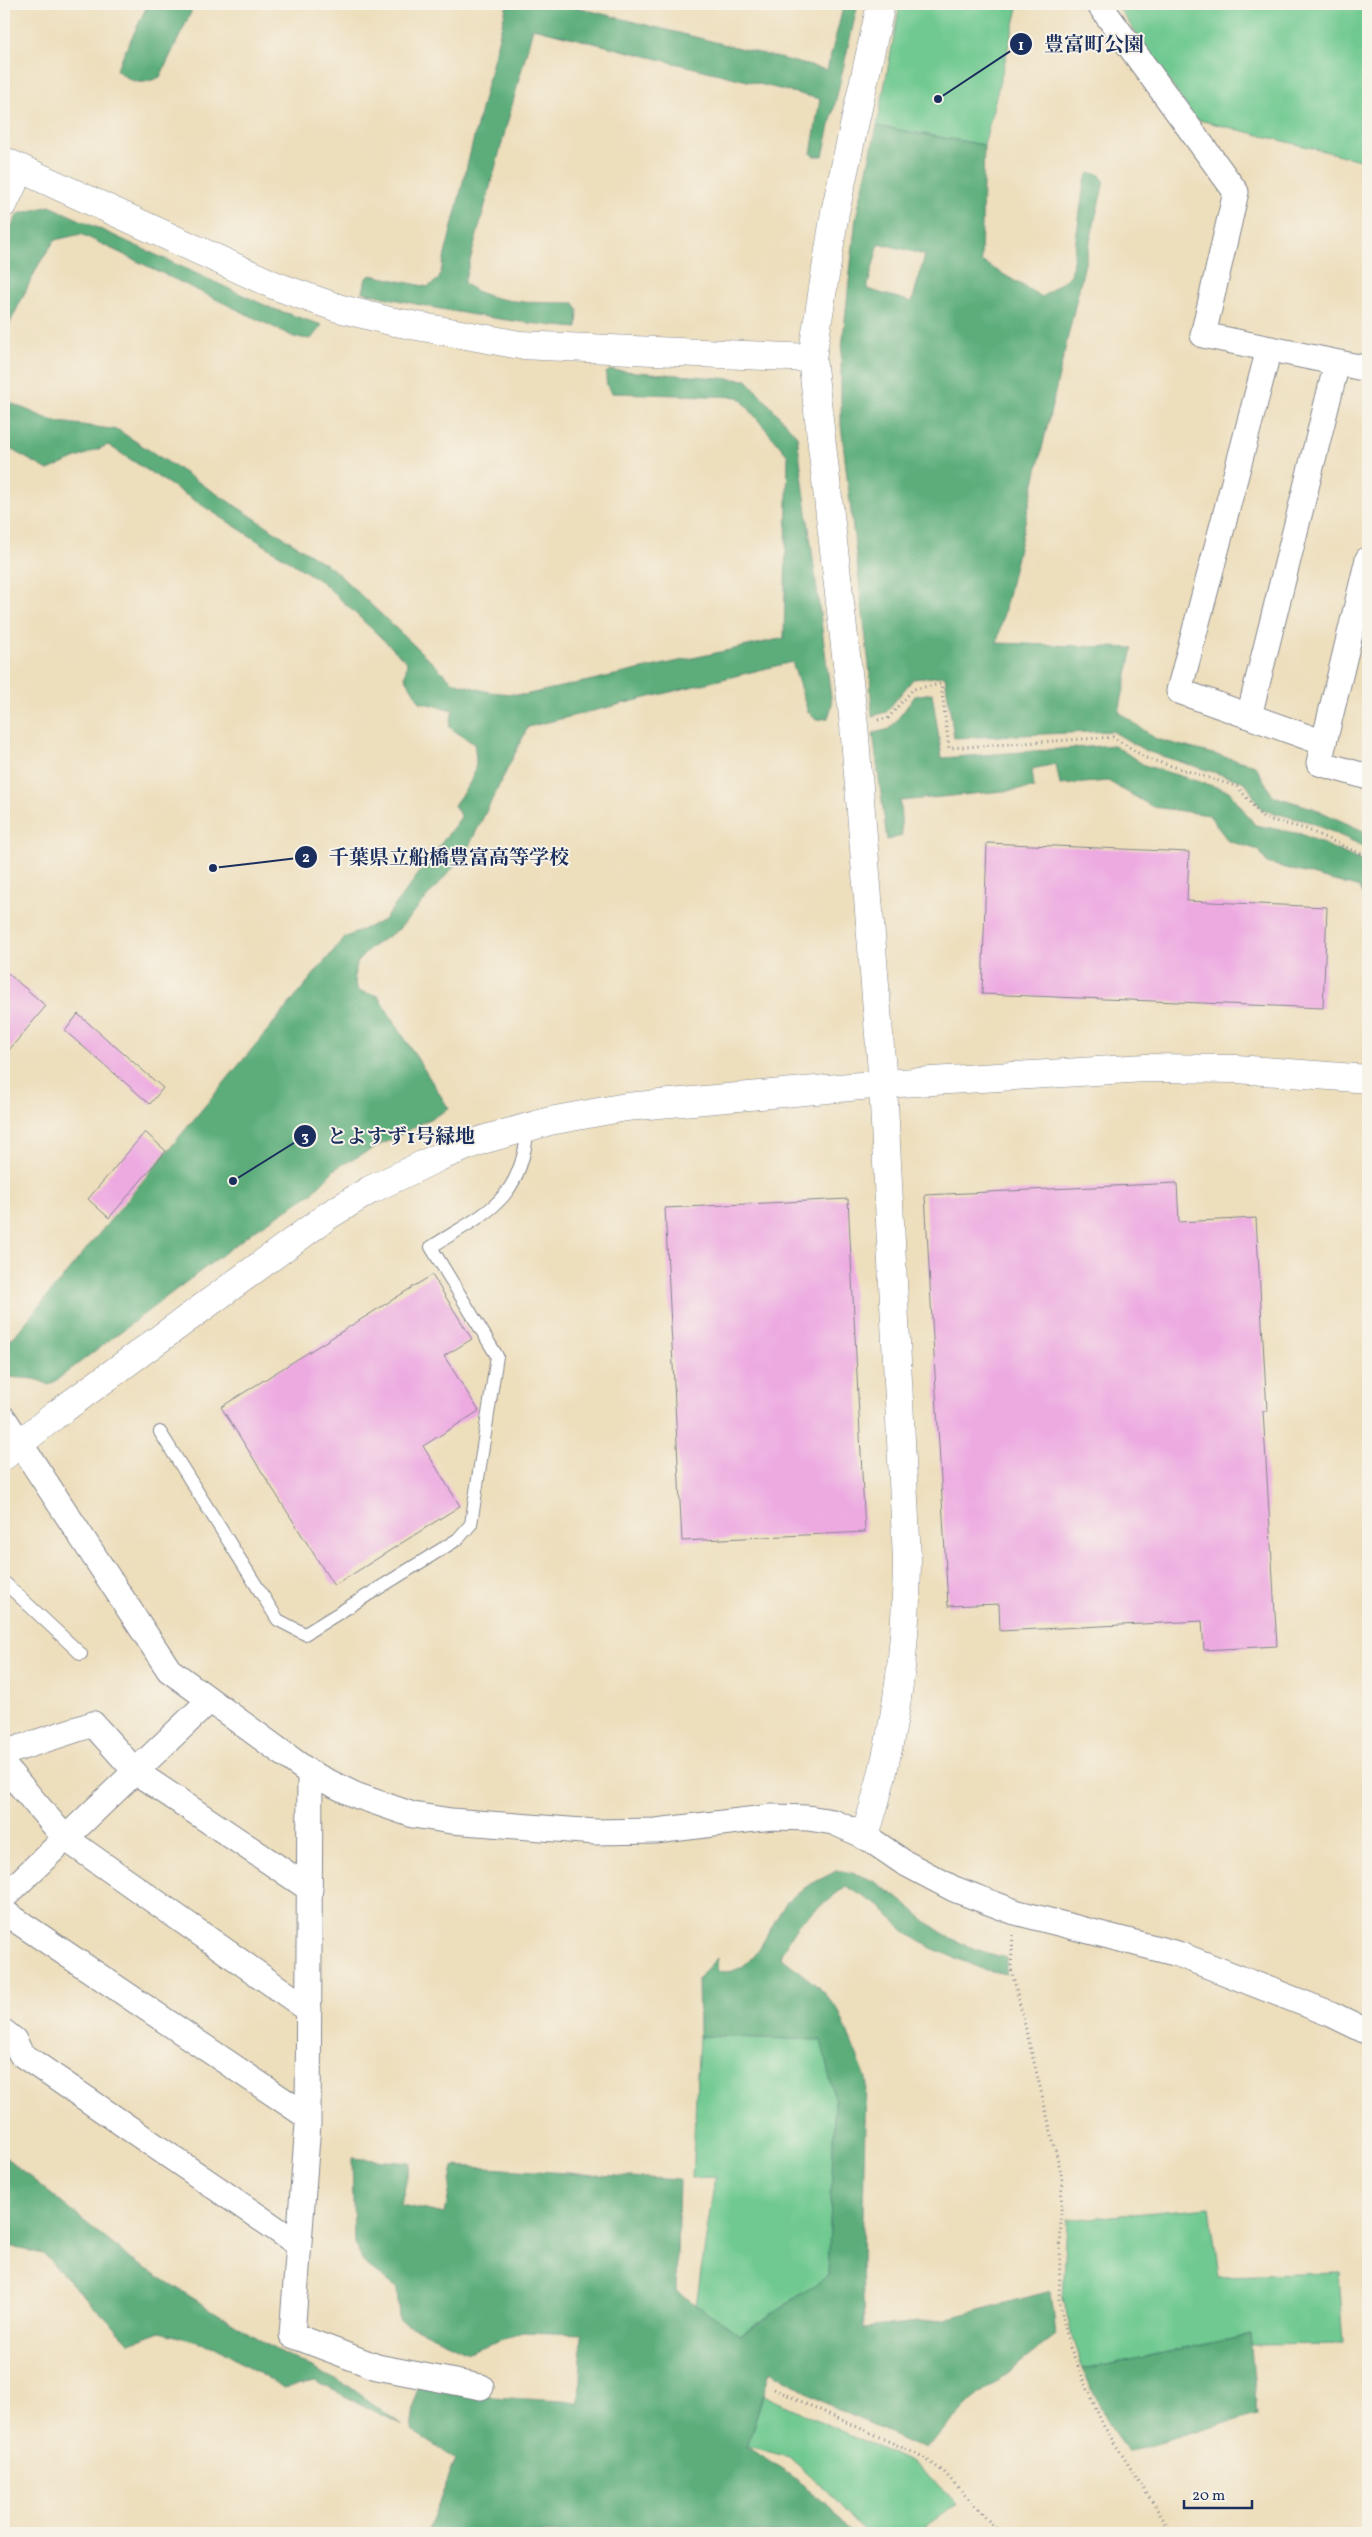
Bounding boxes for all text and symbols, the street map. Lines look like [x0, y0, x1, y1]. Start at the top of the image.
callout: 豊富町公園 [1009, 27, 1154, 62]
text: 豊富町公園 [1044, 32, 1144, 60]
text: 1 [1018, 36, 1024, 57]
callout: 千葉県立船橋豊富高等学校 [294, 839, 579, 874]
text: 千葉県立船橋豊富高等学校 [329, 845, 569, 873]
text: 2 [302, 848, 310, 869]
callout: とよすず1号緑地 [292, 1118, 486, 1153]
text: とよすず1号緑地 [327, 1124, 475, 1152]
text: 3 [301, 1127, 309, 1148]
scale bar [1184, 2477, 1252, 2509]
text: 20 m [1192, 2486, 1225, 2507]

